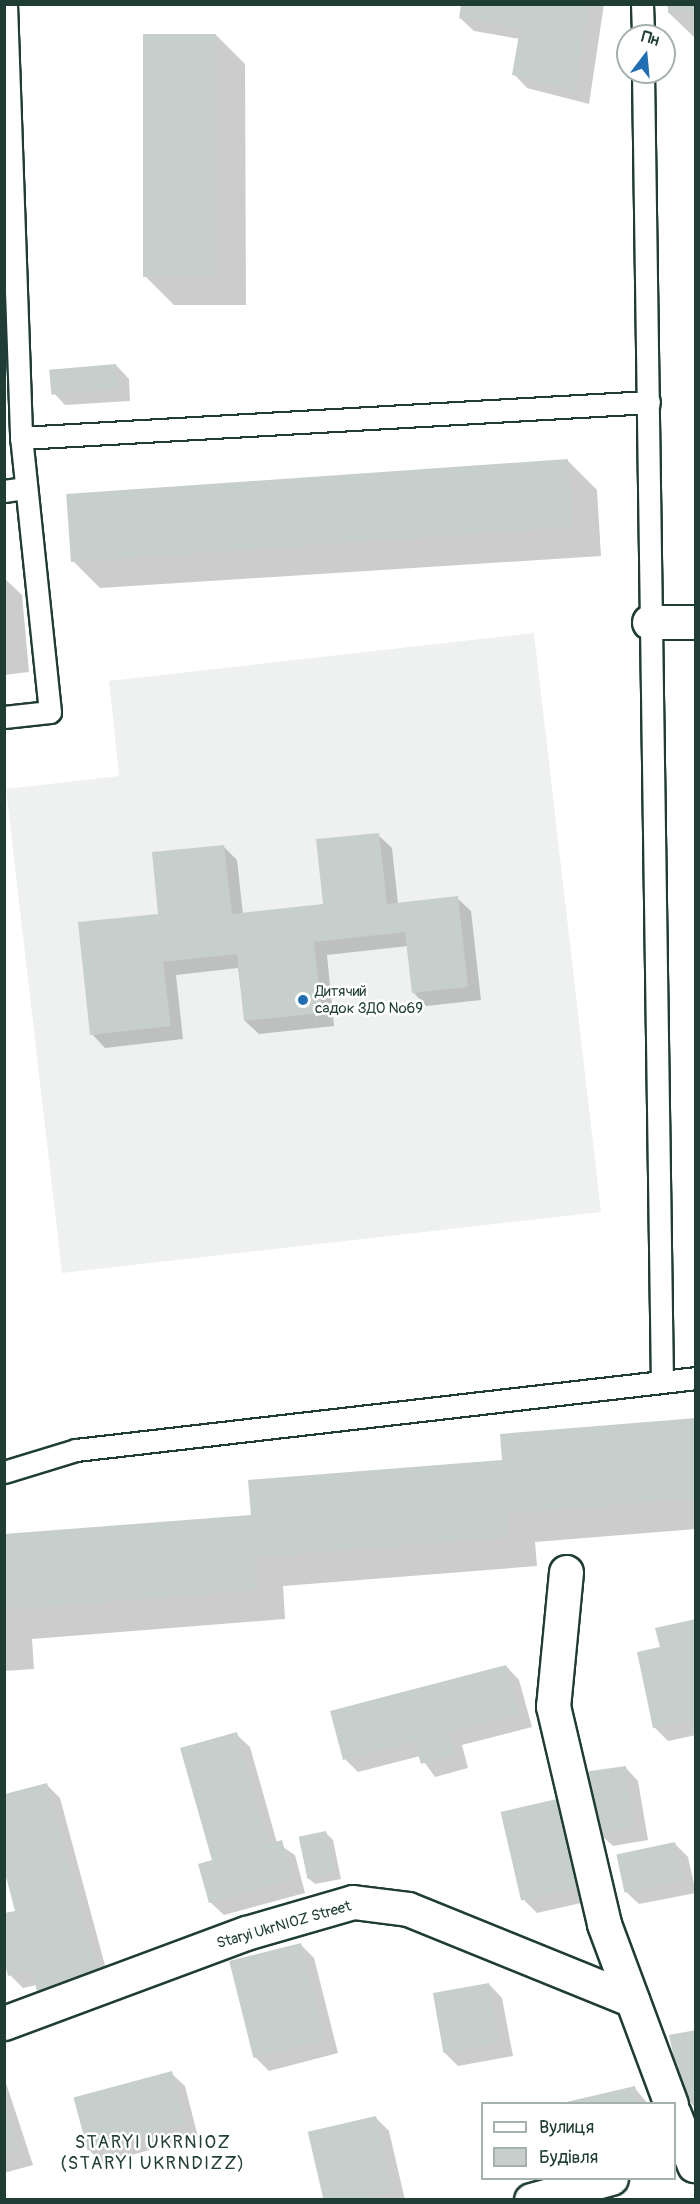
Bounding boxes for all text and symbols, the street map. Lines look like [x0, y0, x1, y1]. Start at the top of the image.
north arrow [616, 24, 676, 84]
text: Пн [639, 27, 662, 51]
place label: Дитячий садок ЗДО №69 [315, 982, 423, 1017]
marker: Дитячий садок ЗДО №69 [296, 993, 310, 1007]
street label: Staryi UkrNIOZ Street [215, 1897, 353, 1953]
legend [481, 2102, 676, 2180]
text: Вулиця [539, 2116, 594, 2139]
district label: STARYI UKRNIOZ (STARYI UKRNDIZZ) [60, 2133, 246, 2176]
text: Будівля [539, 2146, 598, 2169]

